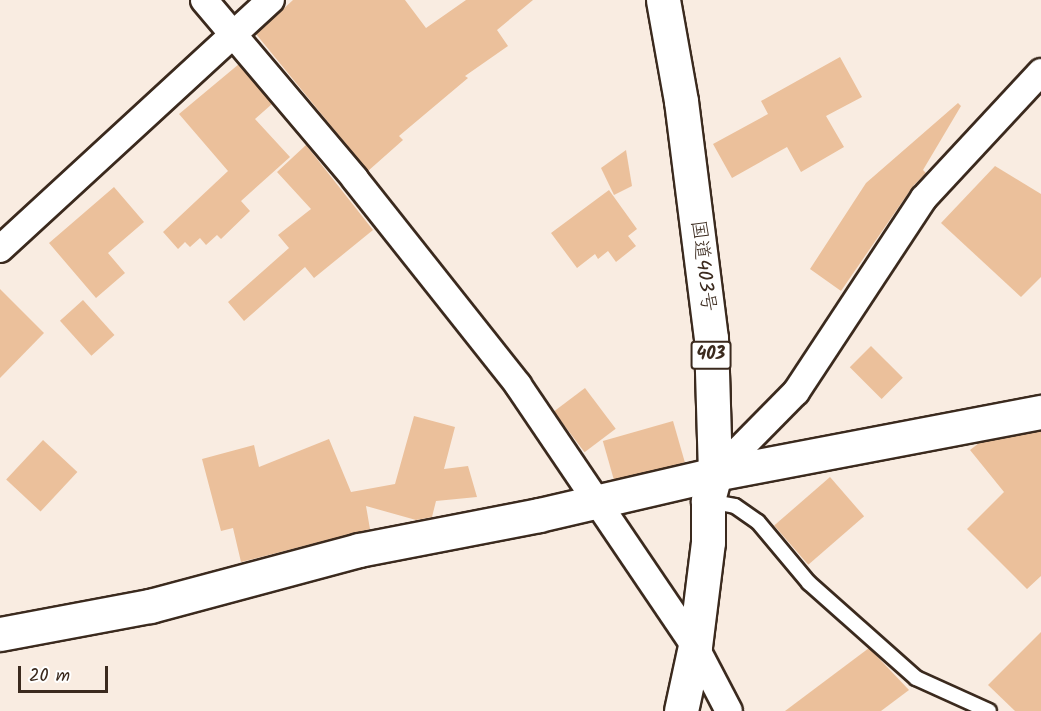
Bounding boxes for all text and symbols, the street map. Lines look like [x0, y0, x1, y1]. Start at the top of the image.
street label: 国道403号 [684, 219, 720, 313]
road number: 403 [690, 340, 732, 370]
scale bar [21, 654, 111, 692]
text: 20 m [29, 662, 70, 691]

